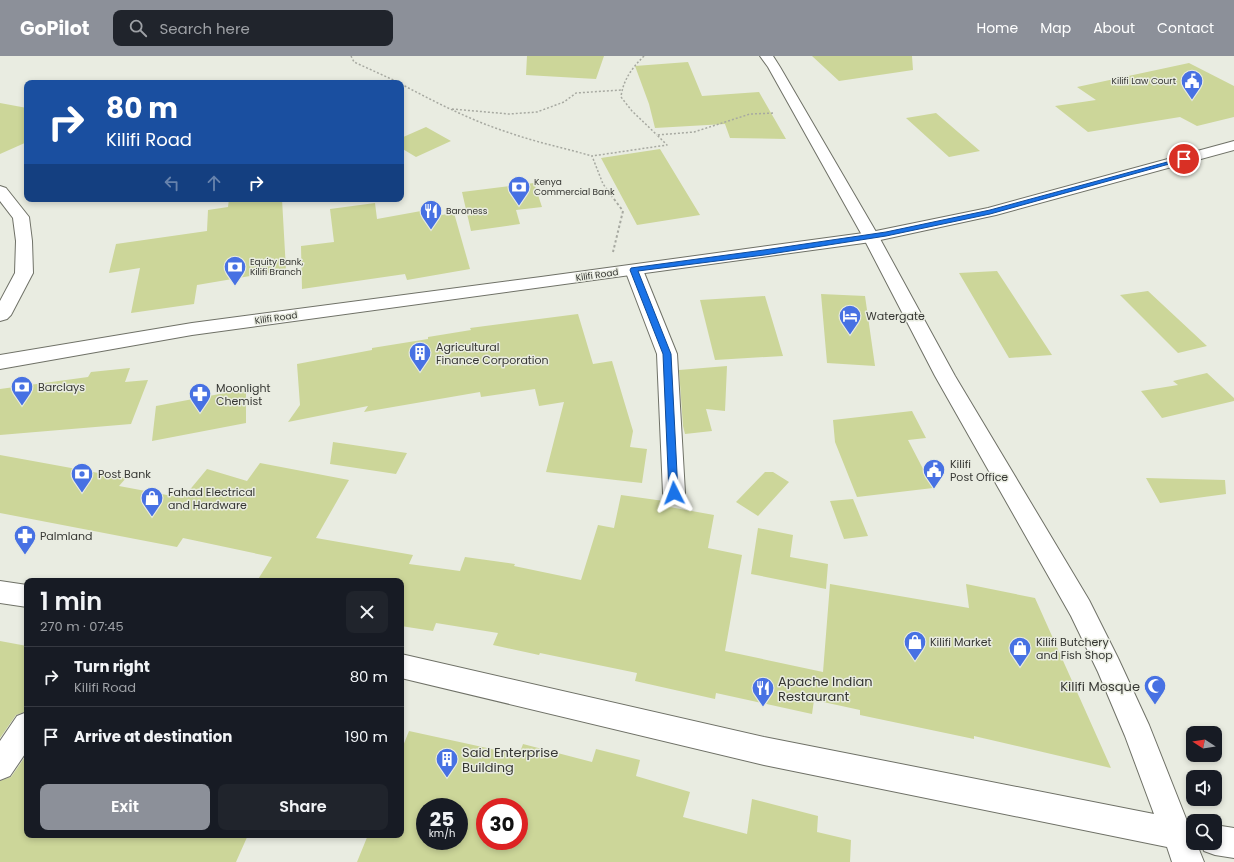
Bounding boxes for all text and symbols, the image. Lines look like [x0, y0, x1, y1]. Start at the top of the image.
search box [113, 10, 393, 46]
text: GoPilot [20, 15, 89, 42]
icon: search [127, 17, 149, 39]
text: Search here [159, 18, 250, 39]
text: Home [976, 18, 1018, 38]
text: Map [1040, 18, 1071, 38]
text: About [1093, 18, 1135, 38]
text: Contact [1157, 18, 1214, 38]
public building icon: Kilifi Law Court [1179, 68, 1205, 101]
place label: Kilifi Law Court [1112, 75, 1176, 87]
text: 80 m [106, 89, 178, 128]
icon: right [40, 96, 92, 148]
text: Kilifi Road [106, 127, 192, 152]
pin [1167, 142, 1201, 176]
icon: arrive [1173, 148, 1195, 170]
icon: left [161, 172, 183, 194]
icon: ahead [203, 172, 225, 194]
icon: right [245, 172, 267, 194]
bank icon: Kenya Commercial Bank [506, 174, 532, 207]
place label: Kenya Commercial Bank [534, 176, 615, 198]
restaurant icon: Baroness [418, 198, 444, 231]
place label: Baroness [446, 205, 488, 217]
bank icon: Equity Bank, Kilifi Branch [222, 254, 248, 287]
place label: Equity Bank, Kilifi Branch [250, 256, 303, 278]
street label: Kilifi Road [575, 266, 619, 284]
hotel icon: Watergate [837, 303, 863, 336]
place label: Watergate [866, 308, 925, 324]
street label: Kilifi Road [254, 309, 298, 327]
place label: Agricultural Finance Corporation [436, 339, 549, 368]
building icon: Agricultural Finance Corporation [407, 340, 433, 373]
bank icon: Barclays [9, 374, 35, 407]
place label: Barclays [38, 379, 85, 395]
place label: Moonlight Chemist [216, 380, 270, 409]
pharmacy icon: Moonlight Chemist [187, 381, 213, 414]
place label: Kilifi Post Office [950, 456, 1008, 485]
public building icon: Kilifi Post Office [921, 457, 947, 490]
bank icon: Post Bank [69, 461, 95, 494]
place label: Post Bank [98, 466, 151, 482]
position arrow [653, 472, 695, 514]
place label: Fahad Electrical and Hardware [168, 484, 255, 513]
shop icon: Fahad Electrical and Hardware [139, 485, 165, 518]
pharmacy icon: Palmland [12, 523, 38, 556]
place label: Palmland [40, 528, 92, 544]
text: 1 min [40, 585, 102, 618]
button: close [346, 591, 388, 633]
text: 270 m · 07:45 [40, 617, 124, 636]
shop icon: Kilifi Market [902, 629, 928, 662]
place label: Kilifi Market [930, 634, 991, 650]
place label: Kilifi Butchery and Fish Shop [1036, 634, 1113, 663]
shop icon: Kilifi Butchery and Fish Shop [1007, 635, 1033, 668]
text: Turn right [74, 656, 150, 677]
icon: right [40, 666, 62, 688]
text: 80 m [350, 666, 388, 687]
place label: Apache Indian Restaurant [778, 672, 873, 706]
mosque icon: Kilifi Mosque [1142, 673, 1168, 706]
restaurant icon: Apache Indian Restaurant [750, 675, 776, 708]
place label: Kilifi Mosque [1060, 677, 1140, 696]
text: Kilifi Road [74, 678, 136, 697]
icon: arrive [40, 726, 62, 748]
text: Arrive at destination [74, 726, 232, 747]
text: 190 m [345, 726, 388, 747]
north arrow [1186, 726, 1222, 762]
map controls [1186, 726, 1222, 850]
place label: Said Enterprise Building [462, 743, 558, 777]
building icon: Said Enterprise Building [434, 746, 460, 779]
button: sound [1186, 770, 1222, 806]
button: Exit [40, 784, 210, 830]
button: Share [218, 784, 388, 830]
speed limit sign: 30 [476, 798, 528, 850]
text: 25 [430, 805, 454, 833]
button: search [1186, 814, 1222, 850]
text: km/h [429, 826, 455, 841]

